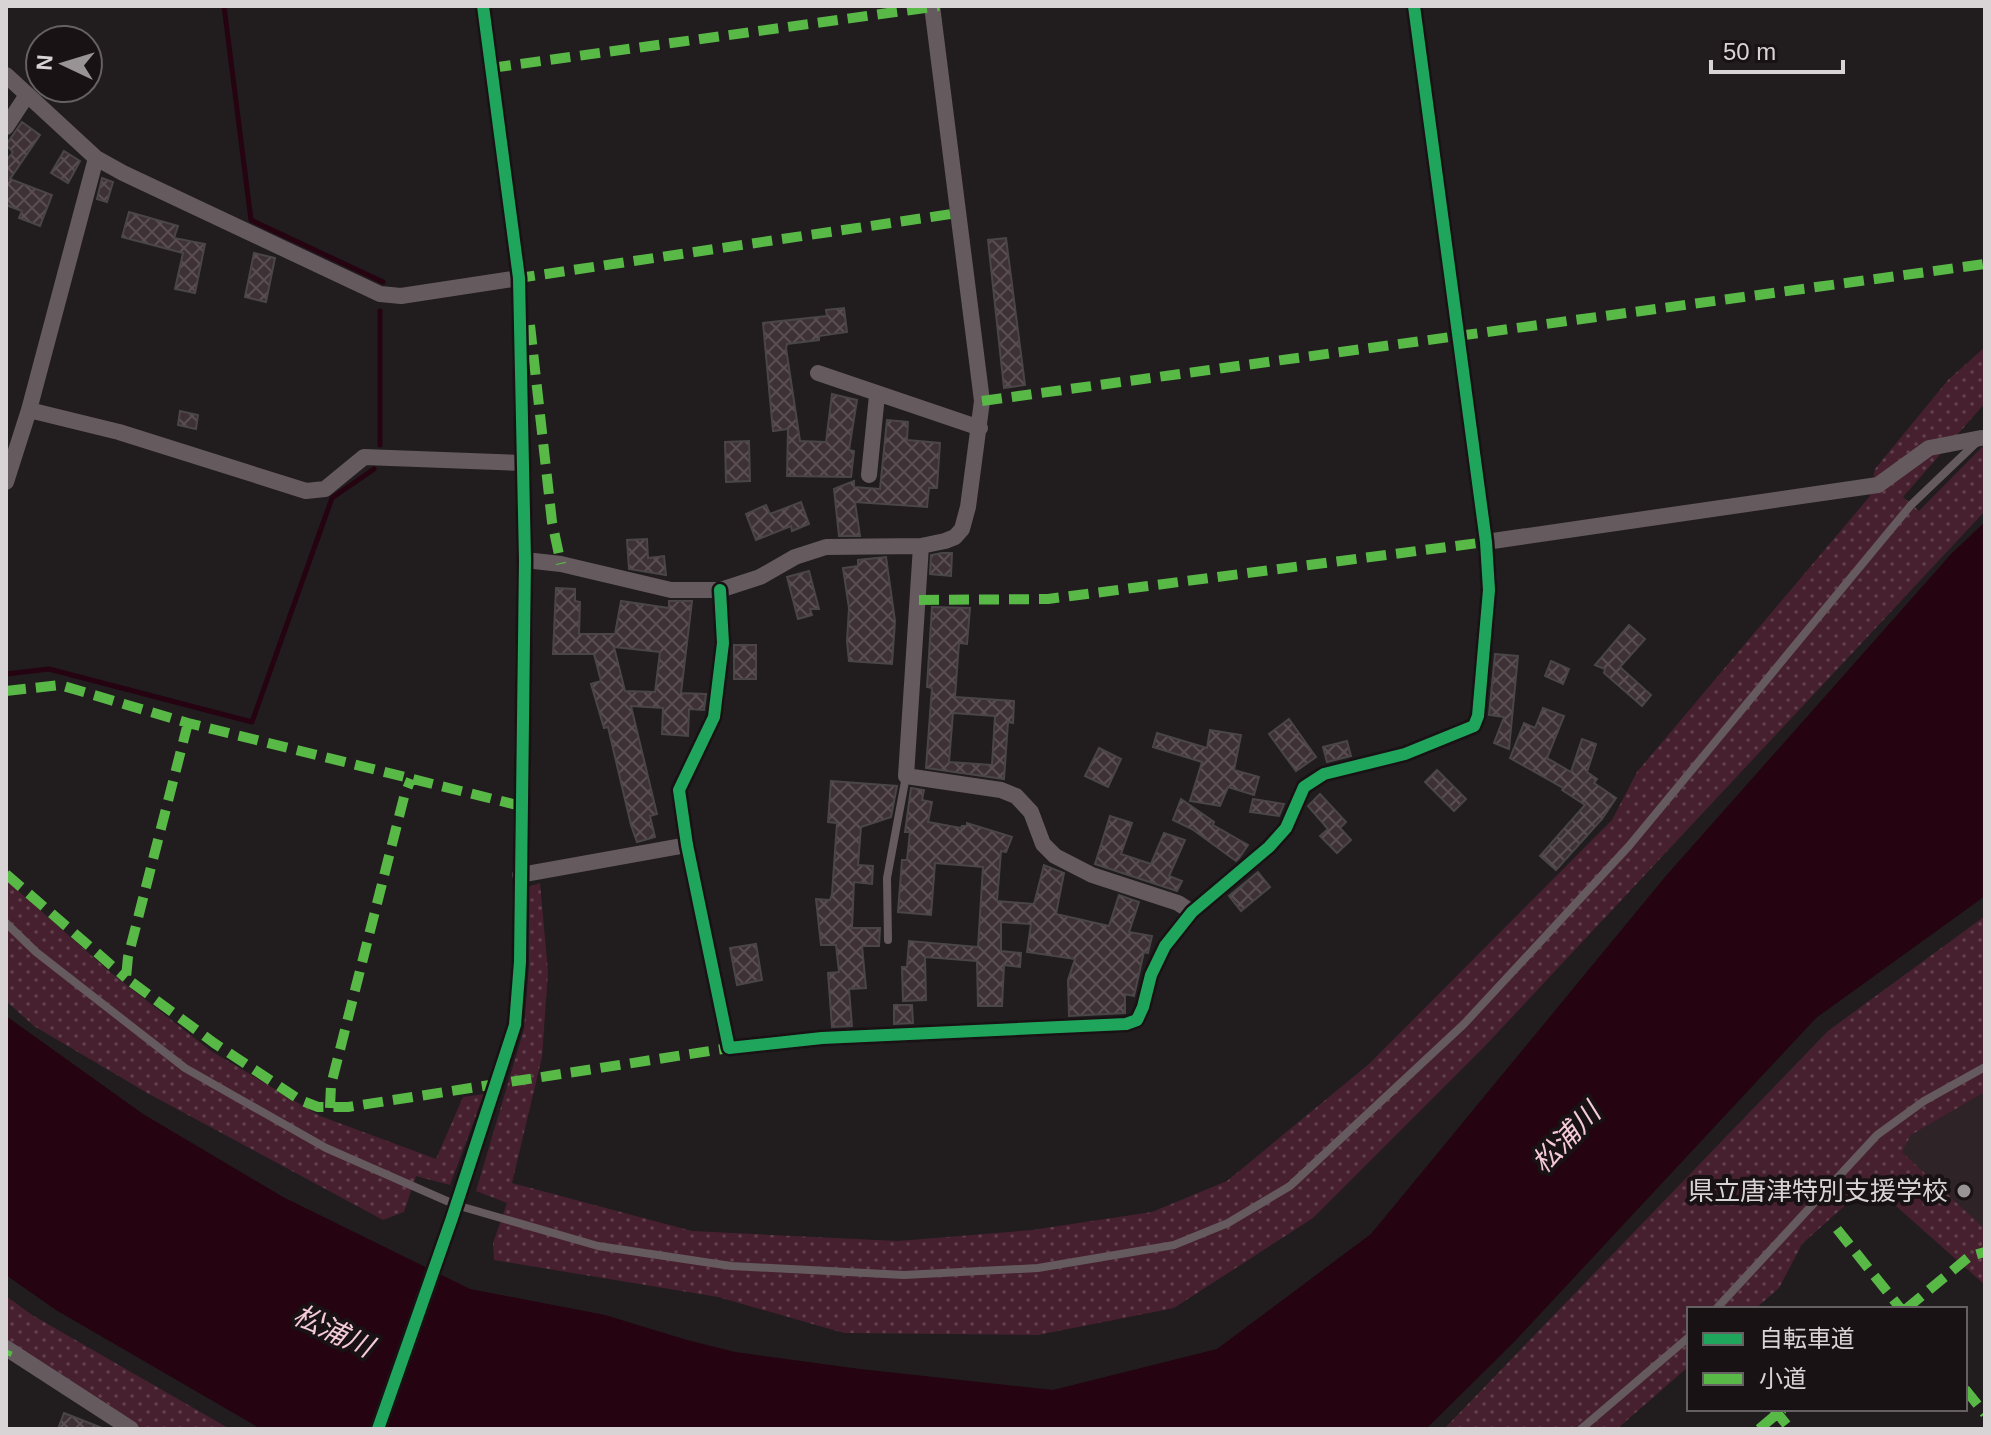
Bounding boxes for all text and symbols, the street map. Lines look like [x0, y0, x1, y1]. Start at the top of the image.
north arrow [24, 24, 104, 104]
scale bar [1711, 24, 1843, 74]
text: 50 m [1723, 38, 1776, 65]
text: N [32, 54, 58, 71]
water label: 松浦川 [1526, 1095, 1608, 1179]
place label: 県立唐津特別支援学校 [1688, 1176, 1948, 1206]
marker: 県立唐津特別支援学校 [1955, 1182, 1973, 1200]
water label: 松浦川 [288, 1299, 380, 1364]
legend [1687, 1307, 1967, 1411]
text: 自転車道 [1759, 1325, 1855, 1352]
text: 小道 [1759, 1365, 1807, 1392]

